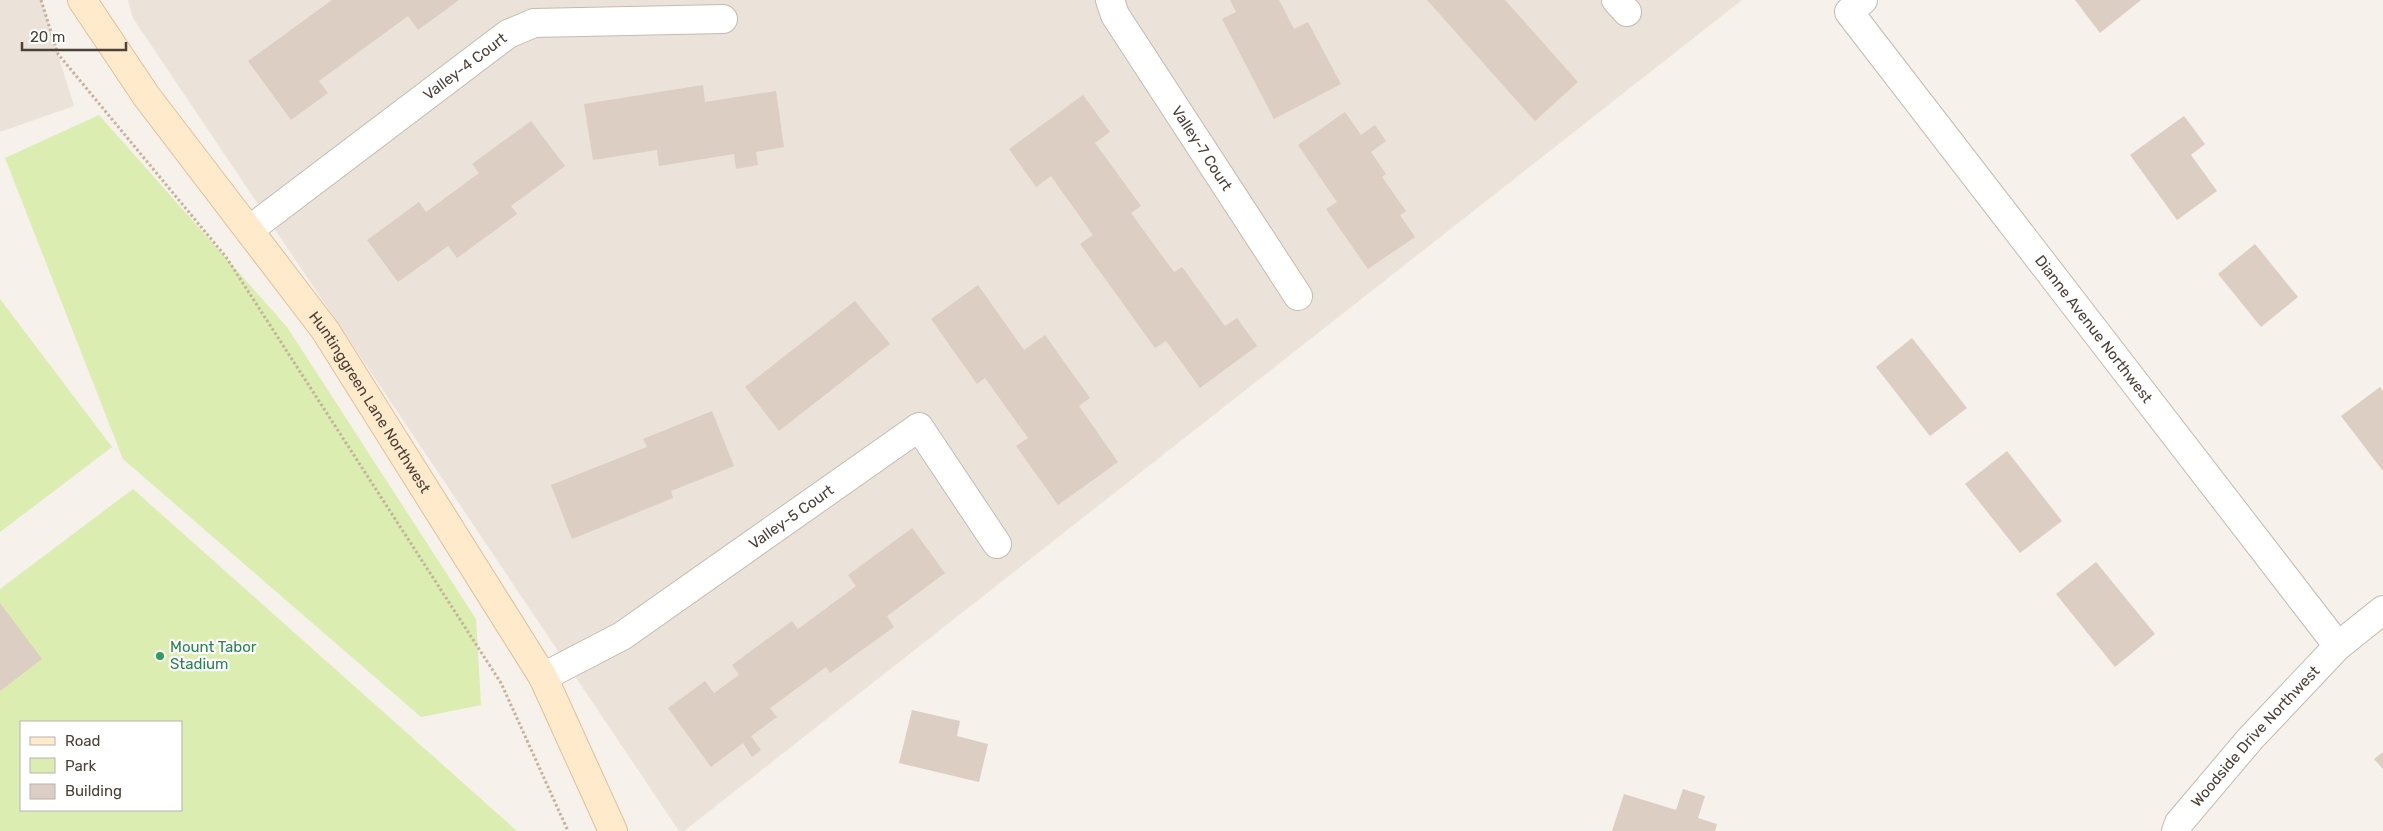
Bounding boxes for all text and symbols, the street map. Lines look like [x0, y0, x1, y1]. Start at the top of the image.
scale bar [22, 20, 126, 52]
text: 20 m [30, 28, 65, 46]
street label: Valley-4 Court [420, 29, 511, 104]
street label: Valley-7 Court [1168, 103, 1236, 194]
street label: Dianne Avenue Northwest [2031, 252, 2156, 407]
street label: Huntinggreen Lane Northwest [305, 308, 434, 497]
street label: Valley-5 Court [745, 481, 837, 553]
place label: Mount Tabor Stadium [170, 638, 257, 673]
marker: Mount Tabor Stadium [154, 650, 166, 662]
street label: Woodside Drive Northwest [2187, 662, 2323, 811]
legend [20, 721, 182, 811]
text: Road [65, 732, 101, 750]
text: Park [65, 757, 96, 775]
text: Building [65, 782, 122, 800]

